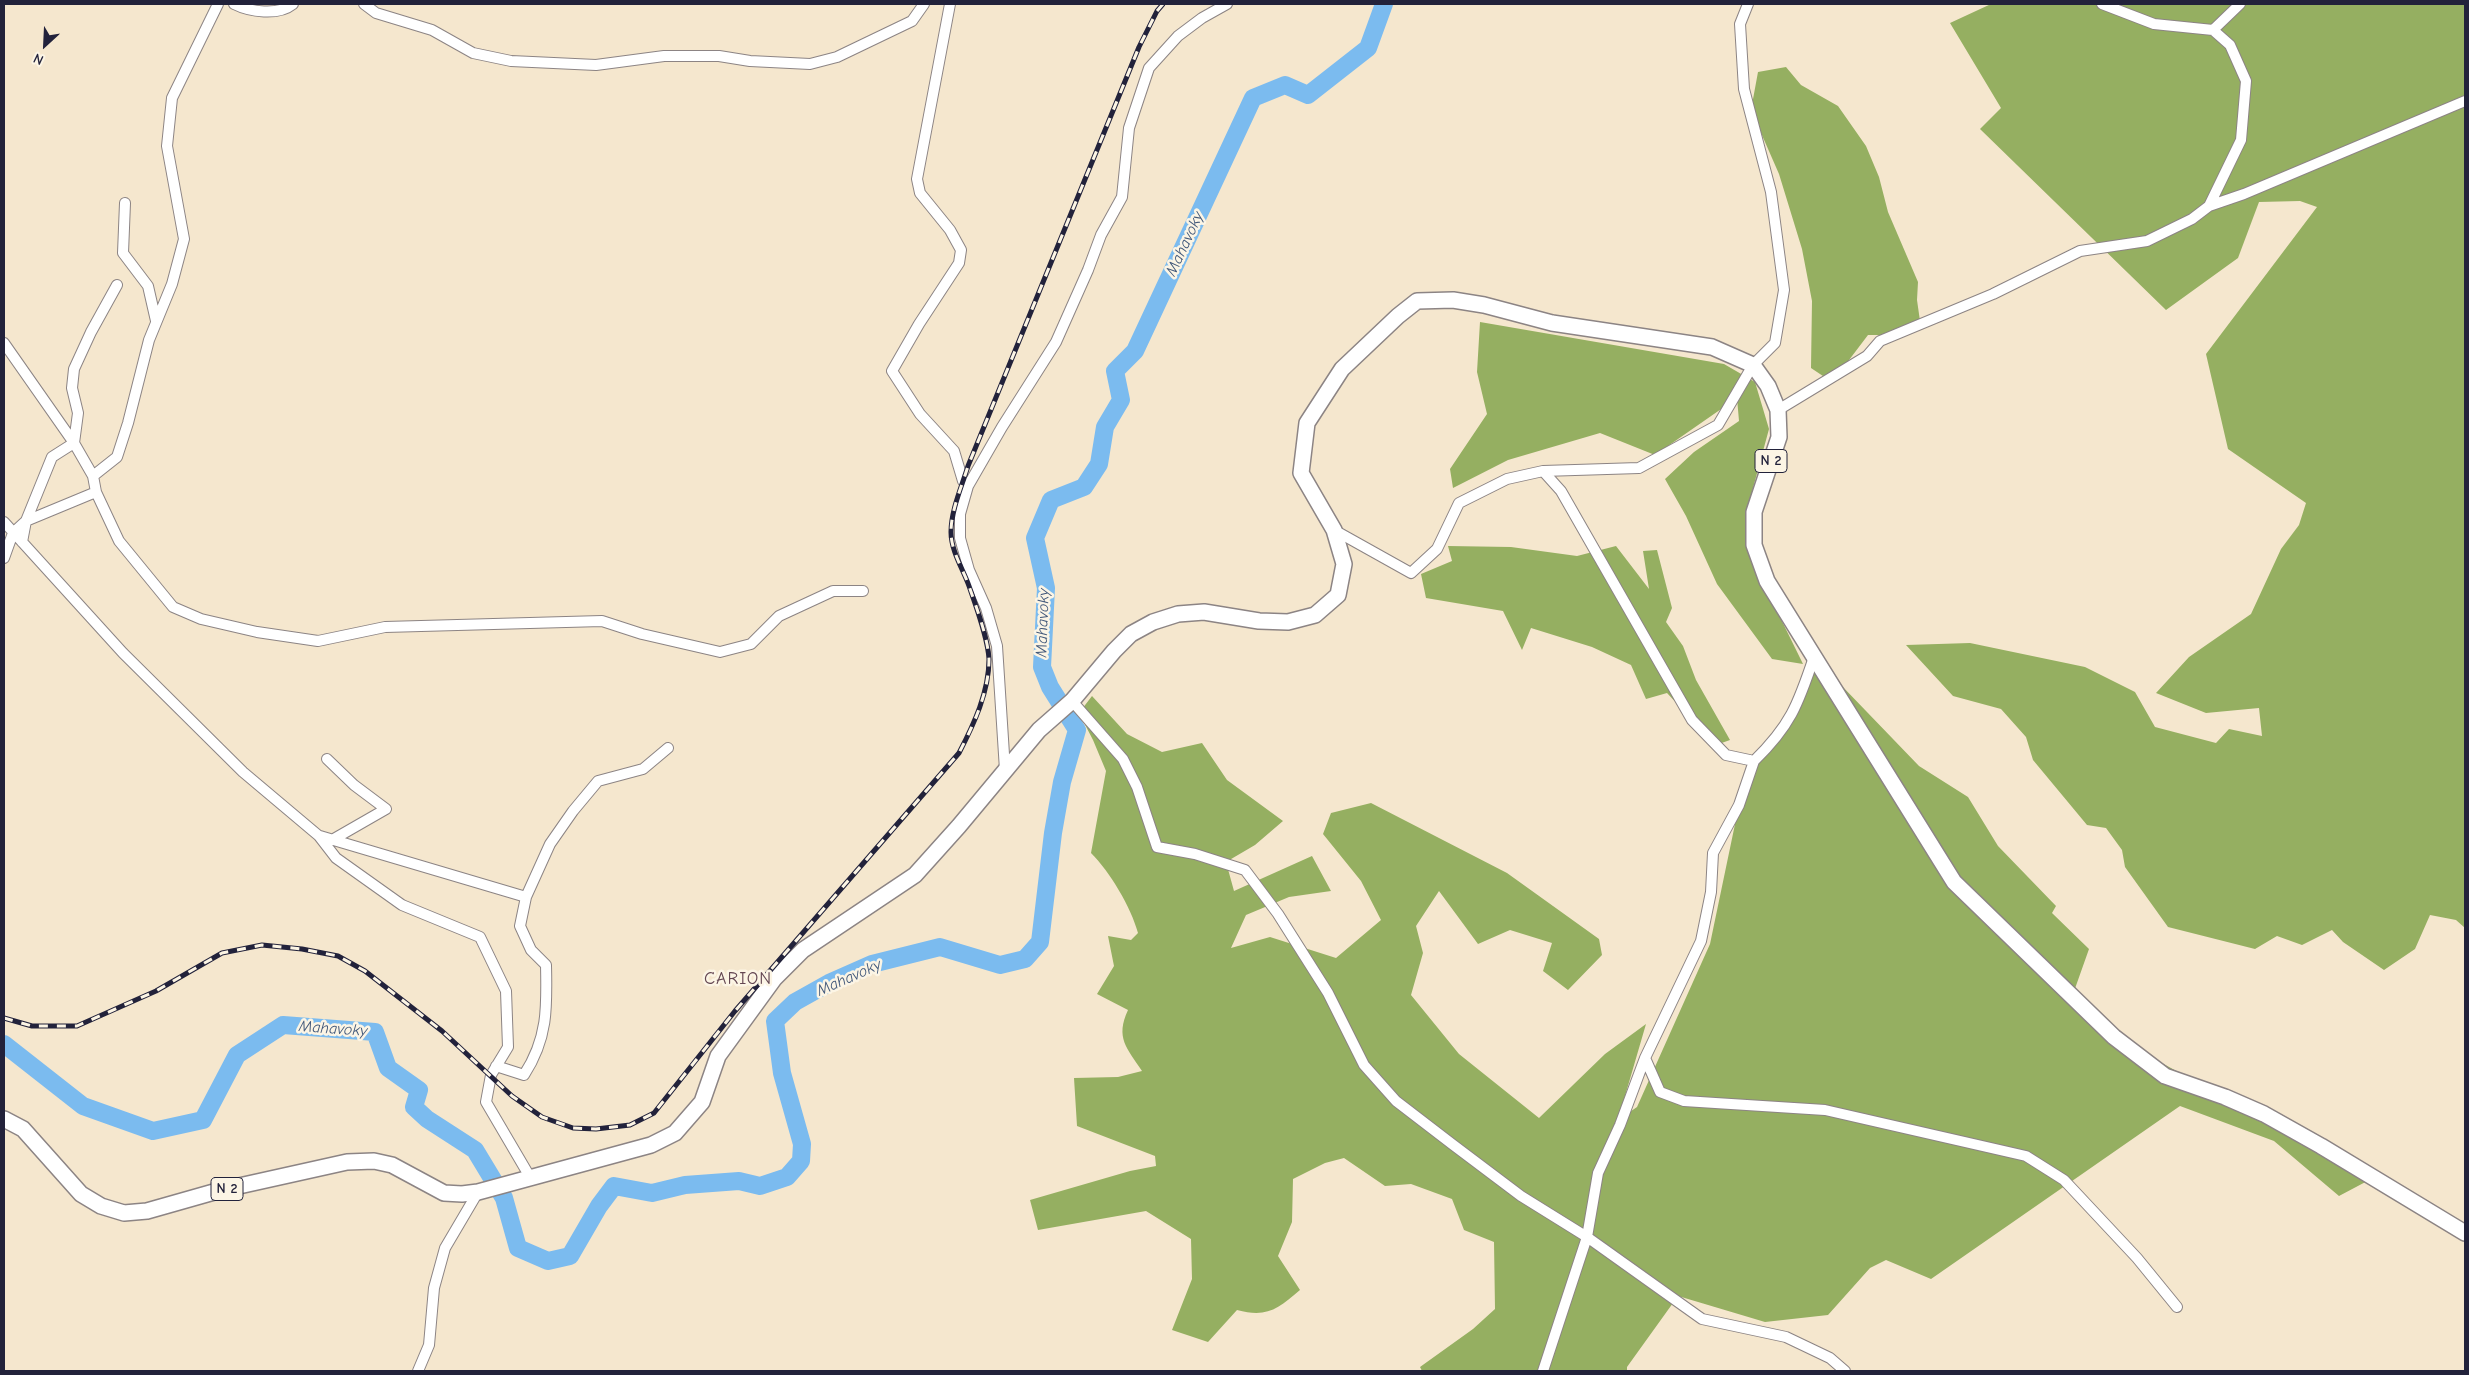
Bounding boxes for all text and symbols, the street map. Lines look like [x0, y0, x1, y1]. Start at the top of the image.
north arrow [20, 20, 70, 70]
text: N [31, 49, 46, 69]
water label: Mahavoky [1162, 209, 1208, 279]
road number: N 2 [1755, 450, 1787, 472]
water label: Mahavoky [1032, 588, 1054, 658]
water label: Mahavoky [814, 955, 884, 1001]
district label: CARION [703, 968, 773, 990]
water label: Mahavoky [298, 1017, 368, 1041]
road number: N 2 [211, 1178, 243, 1200]

